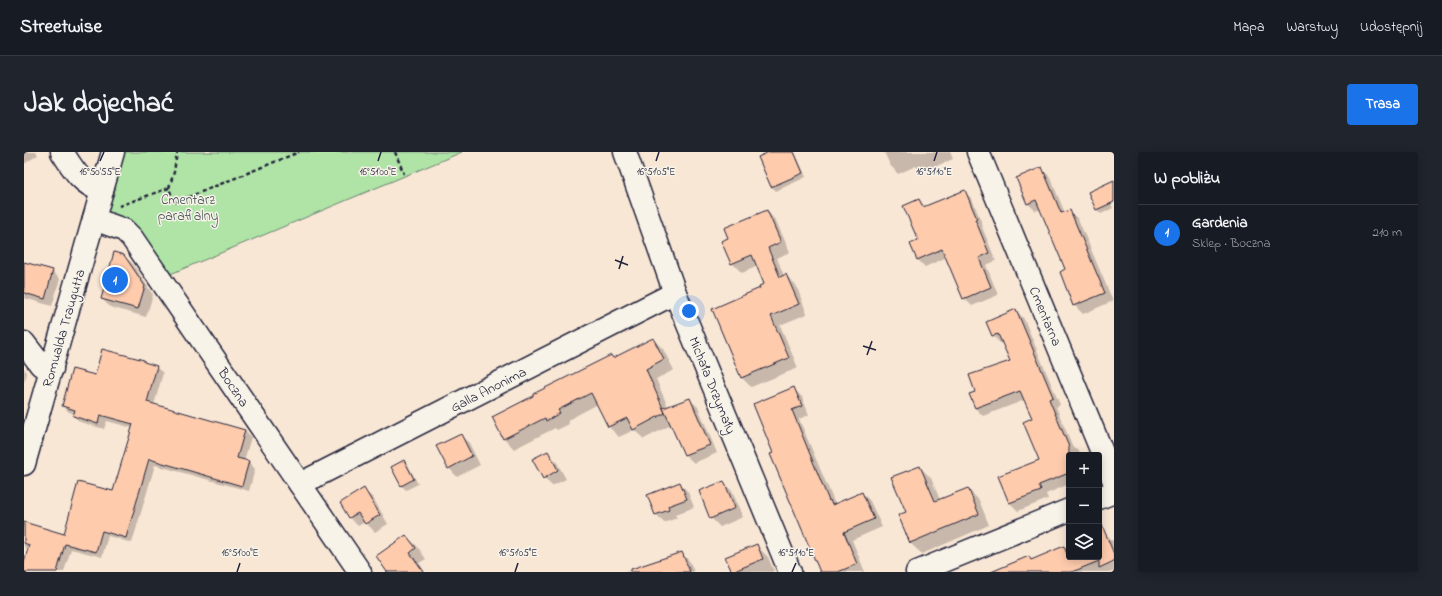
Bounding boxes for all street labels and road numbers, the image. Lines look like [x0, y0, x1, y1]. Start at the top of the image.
street label: Romualda Traugutta [38, 267, 92, 390]
street label: Cmentarna [1023, 284, 1067, 350]
street label: Michała Drzymały [682, 334, 741, 438]
street label: Galla Anonima [447, 362, 530, 418]
street label: Boczna [211, 363, 254, 412]

